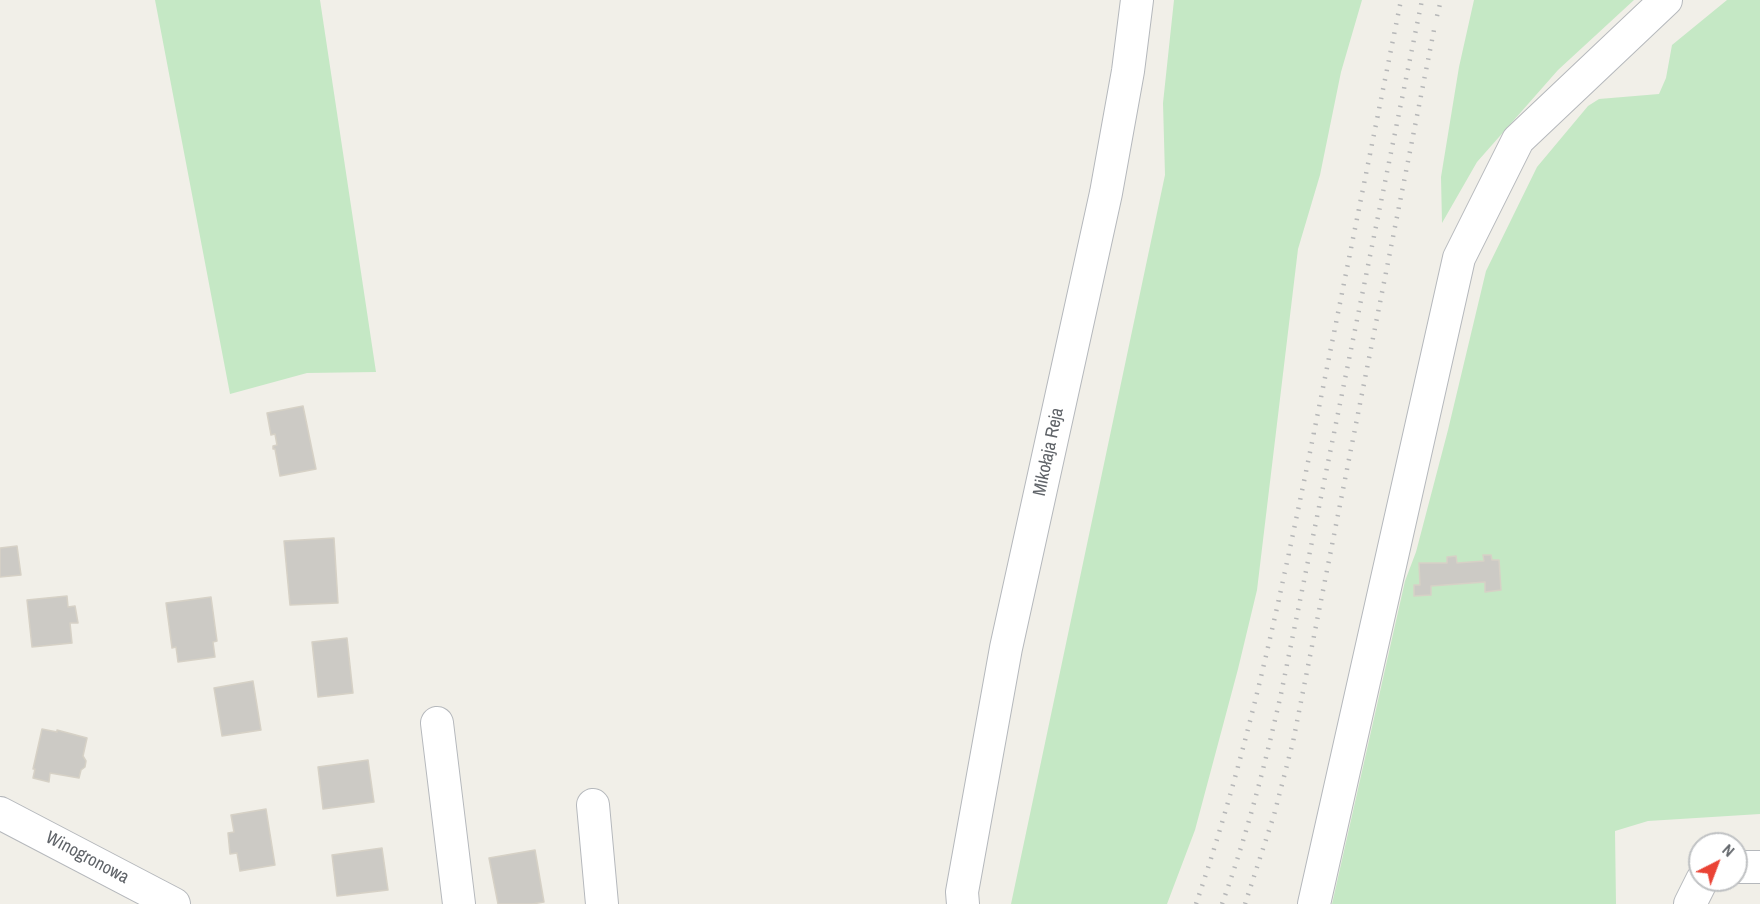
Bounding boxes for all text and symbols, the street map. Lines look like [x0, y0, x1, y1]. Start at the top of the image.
street label: Mikołaja Reja [1029, 406, 1069, 498]
street label: Winogronowa [42, 827, 132, 889]
north arrow [1688, 832, 1748, 892]
text: N [1718, 839, 1740, 861]

